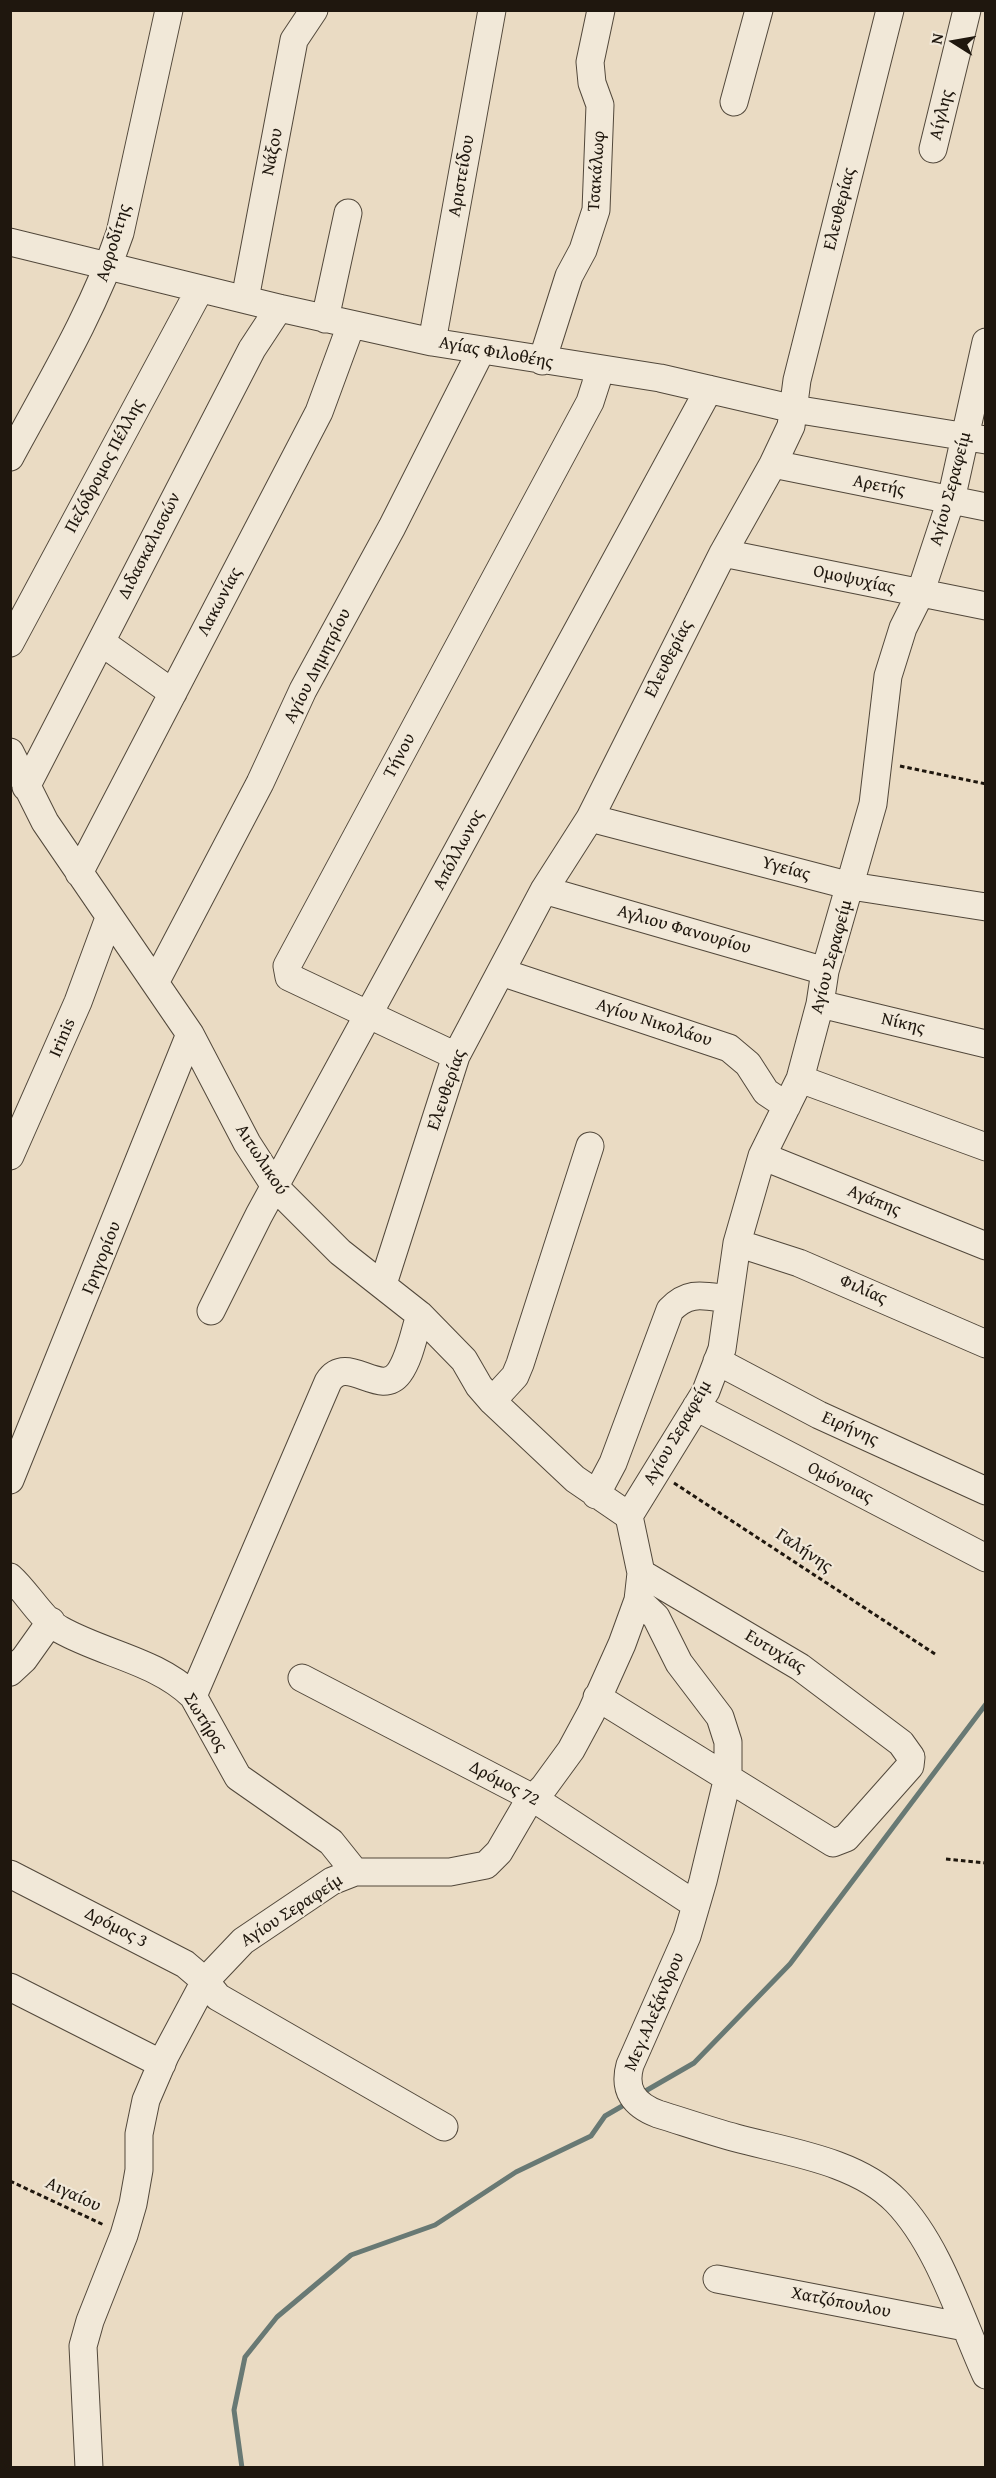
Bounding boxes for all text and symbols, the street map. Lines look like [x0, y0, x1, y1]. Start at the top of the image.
north arrow [924, 12, 984, 72]
text: N [924, 31, 949, 46]
street label: Αίγλης [925, 87, 959, 143]
street label: Νάξου [258, 127, 288, 177]
street label: Τσακάλωφ [583, 130, 611, 212]
street label: Αριστείδου [444, 133, 480, 219]
street label: Ελευθερίας [819, 166, 861, 252]
street label: Αφροδίτης [92, 202, 136, 284]
street label: Αγίας Φιλοθέης [437, 332, 555, 374]
street label: Πεζόδρομος Πέλλης [61, 395, 149, 537]
street label: Αγίου Σεραφείμ [925, 430, 977, 548]
street label: Αρετής [851, 470, 907, 502]
street label: Διδασκαλισσών [114, 489, 186, 603]
street label: Ομοψυχίας [811, 561, 897, 599]
street label: Λακωνίας [193, 564, 247, 640]
street label: Αγίου Δημητρίου [280, 605, 356, 727]
street label: Ελευθερίας [640, 617, 698, 701]
street label: Τήνου [379, 730, 421, 782]
street label: Απόλλωνος [429, 806, 489, 894]
street label: Υγείας [759, 852, 813, 886]
street label: Αγίου Σεραφείμ [806, 898, 858, 1016]
street label: Αγλιου Φανουρίου [615, 901, 753, 959]
street label: Αγίου Νικολάου [593, 994, 715, 1052]
street label: Νίκης [879, 1009, 927, 1039]
street label: Irinis [45, 1015, 81, 1061]
street label: Ελευθερίας [423, 1047, 471, 1133]
street label: Αιτωλικού [230, 1121, 292, 1199]
street label: Αγάπης [844, 1181, 904, 1221]
street label: Γρηγορίου [78, 1218, 126, 1298]
street label: Φιλίας [836, 1270, 890, 1310]
street label: Αγίου Σεραφείμ [639, 1377, 717, 1489]
street label: Ειρήνης [818, 1407, 882, 1451]
street label: Ομόνοιας [804, 1457, 876, 1509]
street label: Γαλήνης [772, 1524, 836, 1578]
street label: Ευτυχίας [741, 1625, 809, 1679]
street label: Σωτήρος [178, 1689, 232, 1757]
street label: Δρόμος 72 [465, 1757, 543, 1811]
street label: Αγίου Σεραφείμ [237, 1870, 347, 1952]
street label: Δρόμος 3 [81, 1903, 151, 1953]
street label: Μεγ.Αλεξάνδρου [620, 1949, 690, 2075]
street label: Αιγαίου [42, 2173, 104, 2217]
street label: Χατζόπουλου [789, 2283, 893, 2323]

